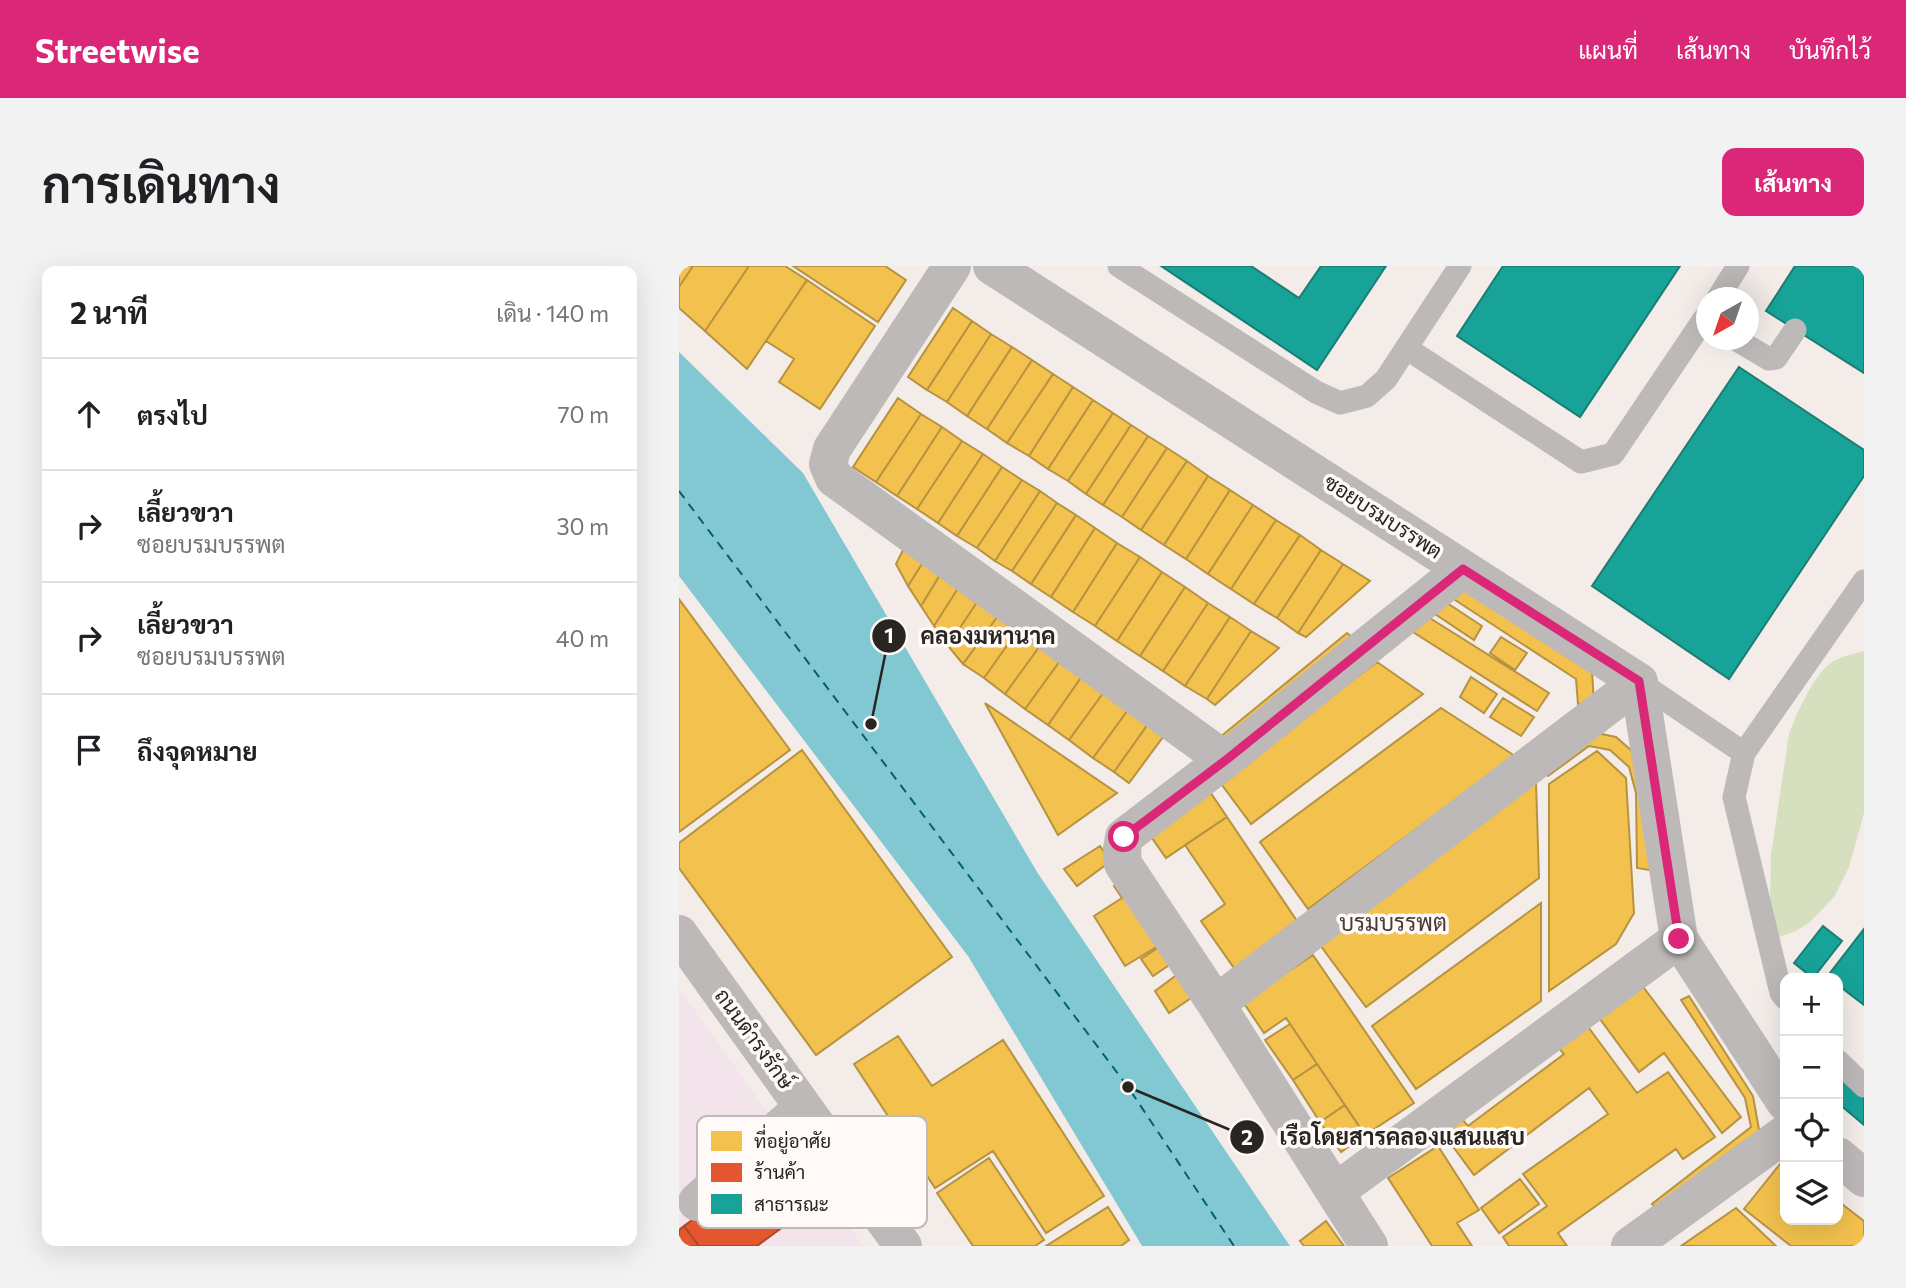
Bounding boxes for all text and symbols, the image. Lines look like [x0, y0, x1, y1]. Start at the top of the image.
text: Streetwise [35, 29, 200, 70]
text: แผนที่ [1578, 35, 1638, 64]
text: เส้นทาง [1676, 35, 1751, 64]
text: บันทึกไว้ [1789, 35, 1871, 64]
button: เส้นทาง [1722, 148, 1864, 216]
text: การเดินทาง [42, 153, 280, 213]
north arrow [1696, 287, 1759, 350]
text: 2 นาที [70, 293, 148, 330]
text: เดิน · 140 m [496, 299, 609, 327]
icon: ahead [70, 395, 108, 433]
text: ตรงไป [137, 399, 208, 430]
text: 70 m [557, 400, 609, 428]
street label: ซอยบรมบรรพต [1320, 468, 1447, 563]
text: เลี้ยวขวา [137, 496, 234, 527]
icon: right [70, 507, 108, 545]
text: 30 m [556, 512, 609, 540]
text: ซอยบรมบรรพต [137, 530, 286, 558]
text: เลี้ยวขวา [137, 608, 234, 639]
callout: คลองมหานาค [871, 614, 1069, 658]
icon: right [70, 619, 108, 657]
text: คลองมหานาค [920, 621, 1056, 649]
text: 1 [884, 622, 894, 647]
text: 40 m [556, 624, 609, 652]
text: ซอยบรมบรรพต [137, 642, 286, 670]
icon: arrive [70, 731, 108, 769]
text: ถึงจุดหมาย [137, 735, 258, 766]
route start [1108, 821, 1139, 852]
district label: บรมบรรพต [1339, 908, 1447, 936]
route end [1663, 923, 1694, 954]
map controls [1780, 973, 1843, 1225]
button: + [1780, 973, 1843, 1036]
street label: ถนนดำรงรักษ์ [710, 983, 800, 1094]
button: − [1780, 1036, 1843, 1099]
button: locate [1780, 1099, 1843, 1162]
callout: เรือโดยสารคลองแสนแสบ [1230, 1115, 1539, 1159]
legend [697, 1116, 927, 1228]
text: เรือโดยสารคลองแสนแสบ [1279, 1121, 1525, 1150]
text: ที่อยู่อาศัย [754, 1124, 831, 1155]
text: 2 [1241, 1124, 1253, 1149]
text: ร้านค้า [754, 1160, 805, 1183]
button: layers [1780, 1162, 1843, 1225]
text: สาธารณะ [754, 1192, 829, 1215]

